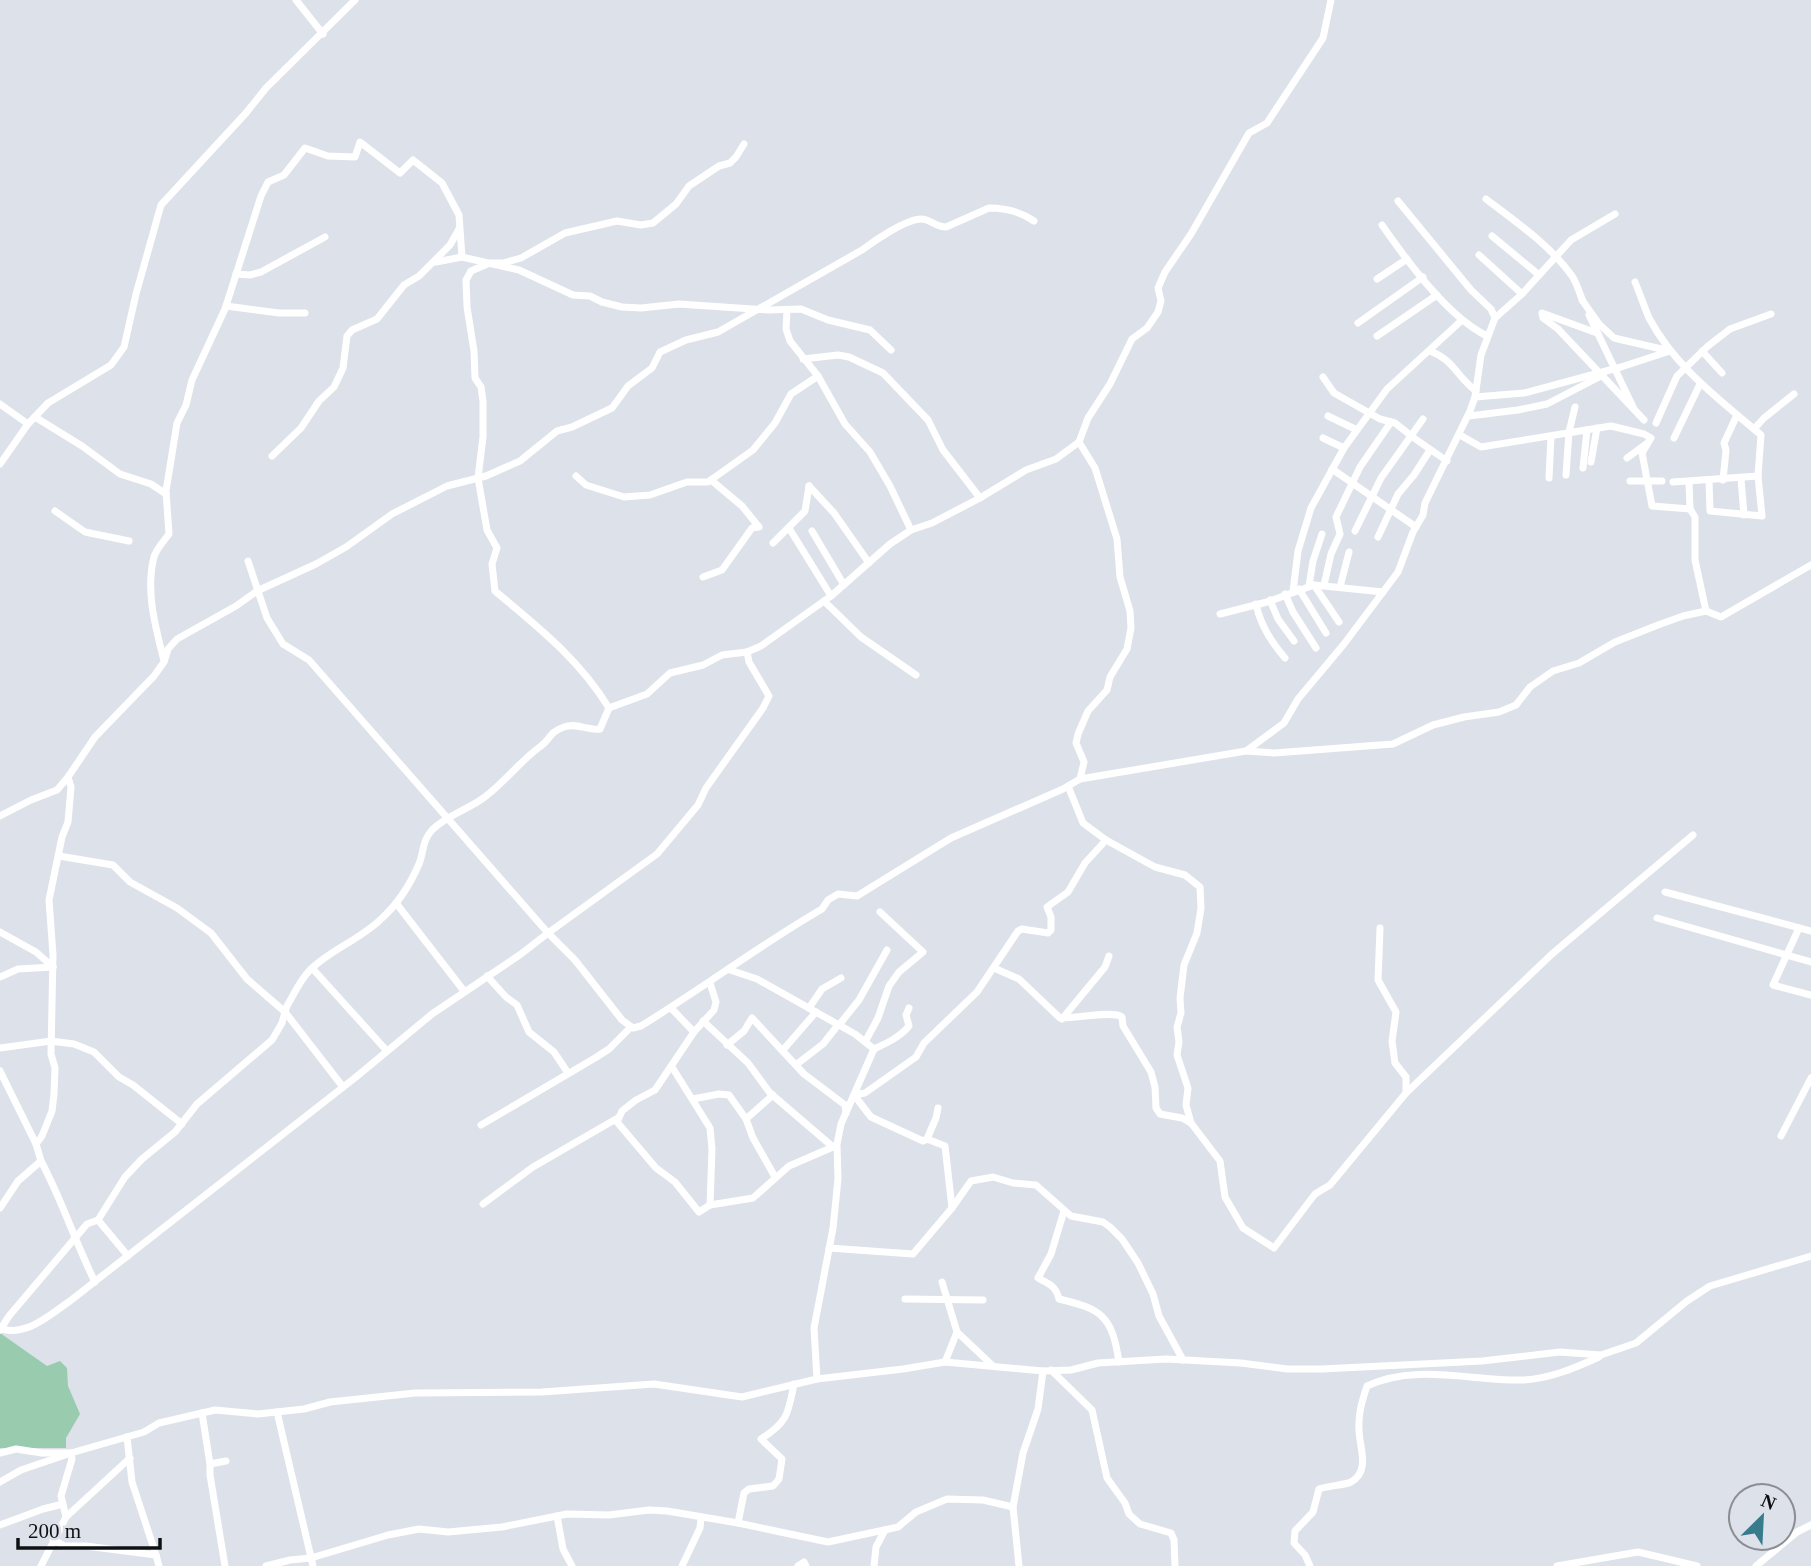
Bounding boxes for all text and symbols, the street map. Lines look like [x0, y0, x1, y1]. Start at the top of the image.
north arrow [1727, 1482, 1797, 1552]
text: N [1758, 1490, 1779, 1514]
scale bar [18, 1506, 159, 1550]
text: 200 m [28, 1519, 81, 1543]

